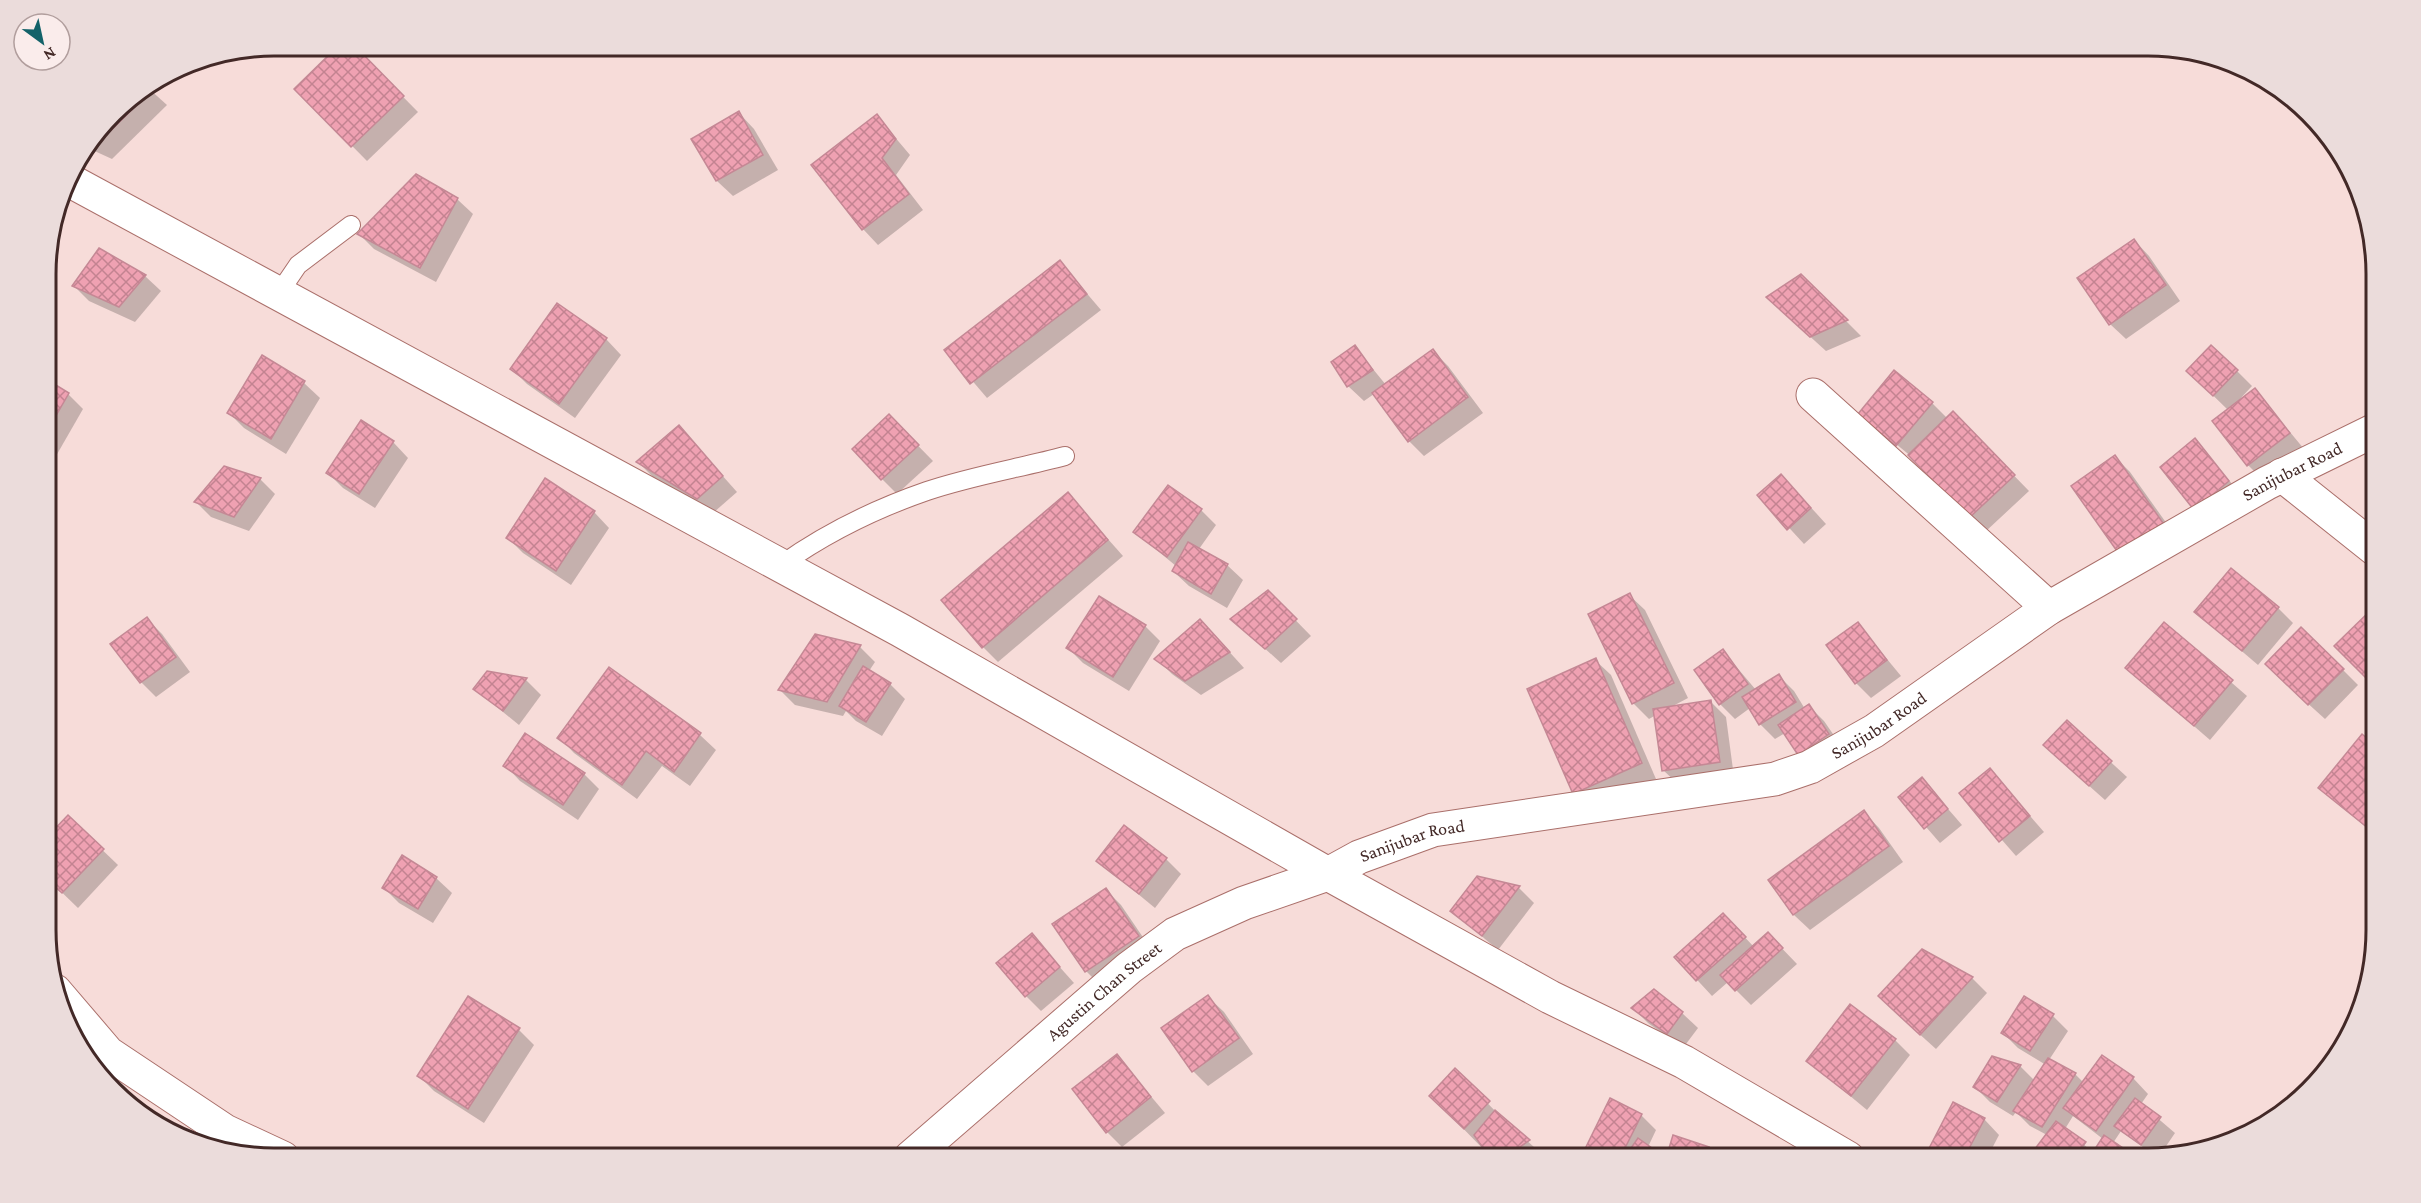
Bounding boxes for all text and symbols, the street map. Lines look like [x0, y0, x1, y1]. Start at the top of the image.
north arrow [12, 12, 72, 72]
text: N [41, 44, 59, 64]
street label: Sanijubar Road [2239, 438, 2346, 505]
street label: Sanijubar Road [1828, 687, 1931, 763]
street label: Sanijubar Road [1357, 815, 1466, 866]
street label: Agustin Chan Street [1043, 937, 1166, 1045]

